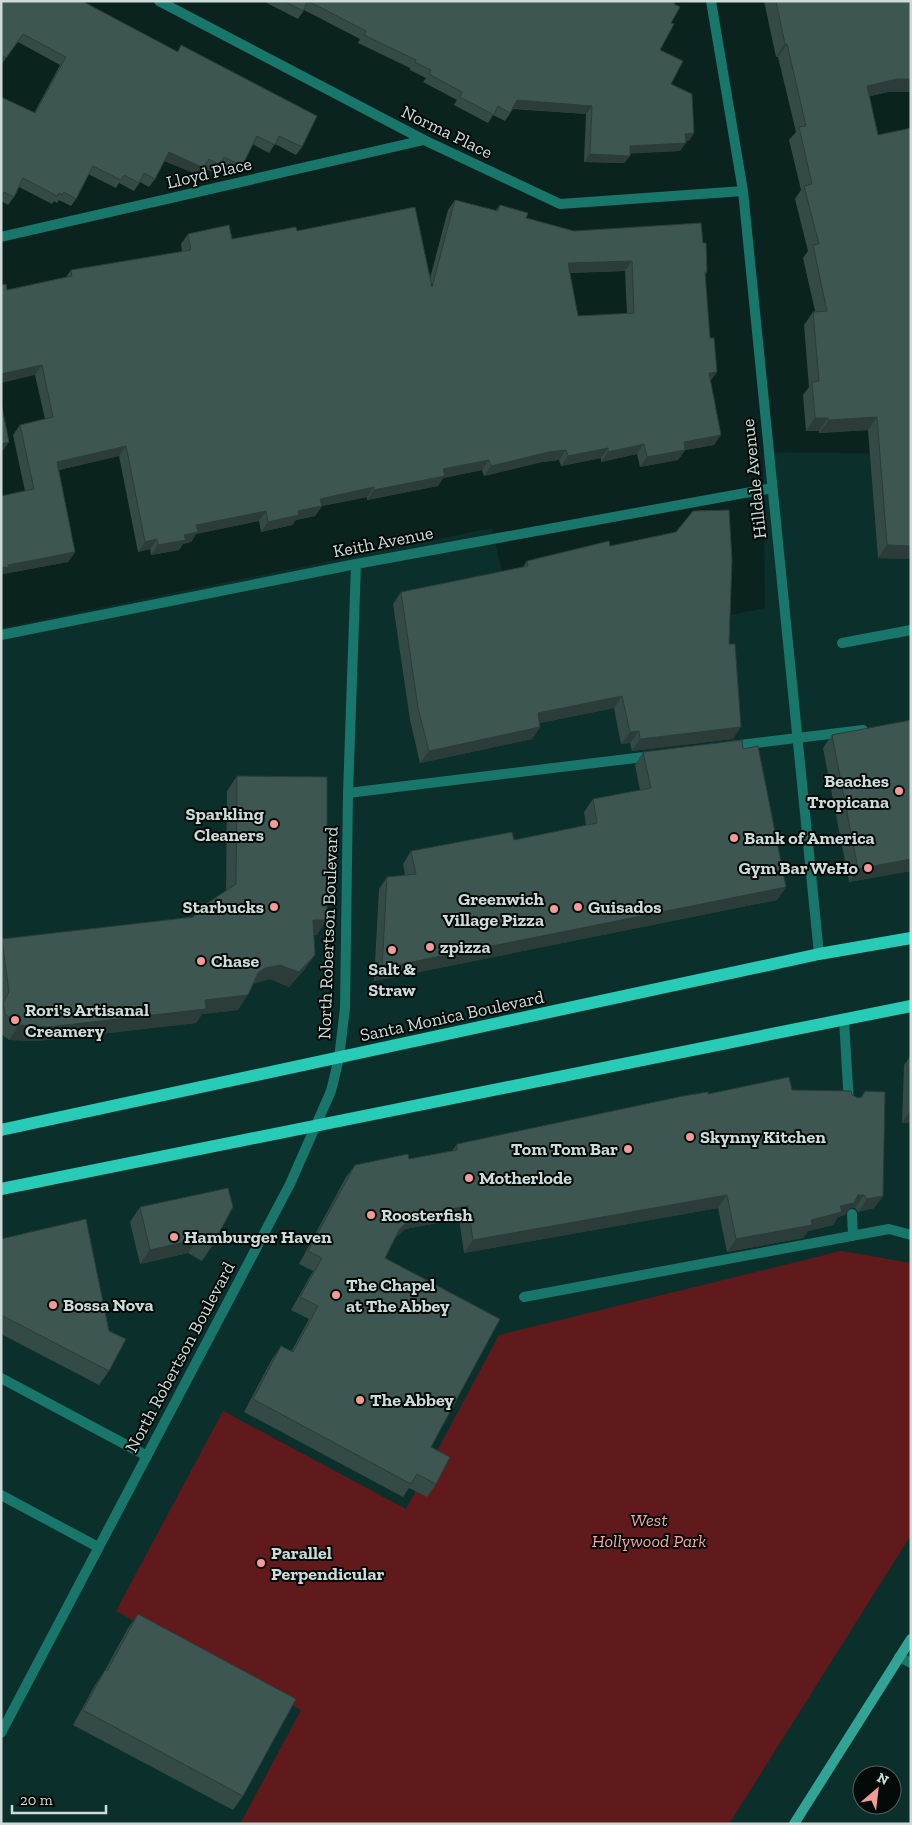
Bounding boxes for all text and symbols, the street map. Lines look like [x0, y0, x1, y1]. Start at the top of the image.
street label: Norma Place [398, 101, 496, 163]
street label: Lloyd Place [164, 152, 254, 194]
street label: Hilldale Avenue [737, 418, 771, 540]
street label: Keith Avenue [331, 521, 435, 563]
place label: Beaches Tropicana [807, 770, 889, 813]
marker: Beaches Tropicana [893, 785, 905, 797]
place label: Sparkling Cleaners [185, 803, 264, 846]
marker: Sparkling Cleaners [268, 818, 280, 830]
street label: North Robertson Boulevard [313, 826, 343, 1040]
place label: Bank of America [744, 827, 875, 849]
marker: Bank of America [728, 832, 740, 844]
place label: Gym Bar WeHo [738, 857, 859, 879]
marker: Gym Bar WeHo [862, 862, 874, 874]
place label: Greenwich Village Pizza [443, 888, 545, 931]
place label: Starbucks [183, 896, 264, 918]
place label: Guisados [588, 896, 662, 918]
marker: Starbucks [268, 901, 280, 913]
marker: Guisados [572, 901, 584, 913]
marker: Greenwich Village Pizza [548, 903, 560, 915]
place label: zpizza [440, 936, 491, 958]
marker: zpizza [424, 941, 436, 953]
marker: Salt & Straw [386, 944, 398, 956]
place label: Chase [211, 950, 259, 972]
marker: Chase [195, 955, 207, 967]
place label: Salt & Straw [368, 958, 416, 1001]
street label: Santa Monica Boulevard [358, 986, 546, 1046]
place label: Rori's Artisanal Creamery [25, 999, 149, 1042]
marker: Rori's Artisanal Creamery [9, 1014, 21, 1026]
place label: Skynny Kitchen [700, 1126, 826, 1148]
marker: Skynny Kitchen [684, 1131, 696, 1143]
place label: Tom Tom Bar [511, 1138, 618, 1160]
marker: Tom Tom Bar [622, 1143, 634, 1155]
place label: Motherlode [479, 1167, 572, 1189]
marker: Motherlode [463, 1172, 475, 1184]
place label: Roosterfish [381, 1204, 473, 1226]
marker: Roosterfish [365, 1209, 377, 1221]
place label: Hamburger Haven [184, 1226, 332, 1248]
marker: Hamburger Haven [168, 1231, 180, 1243]
street label: North Robertson Boulevard [120, 1258, 240, 1456]
place label: The Chapel at The Abbey [346, 1274, 450, 1317]
marker: The Chapel at The Abbey [330, 1289, 342, 1301]
place label: Bossa Nova [63, 1294, 154, 1316]
marker: Bossa Nova [47, 1299, 59, 1311]
place label: The Abbey [370, 1389, 454, 1411]
marker: The Abbey [354, 1394, 366, 1406]
park label: West Hollywood Park [592, 1509, 706, 1552]
place label: Parallel Perpendicular [271, 1542, 385, 1585]
marker: Parallel Perpendicular [255, 1557, 267, 1569]
north arrow [852, 1765, 902, 1815]
text: N [874, 1769, 892, 1789]
scale bar [12, 1782, 106, 1814]
text: 20 m [20, 1791, 53, 1809]

